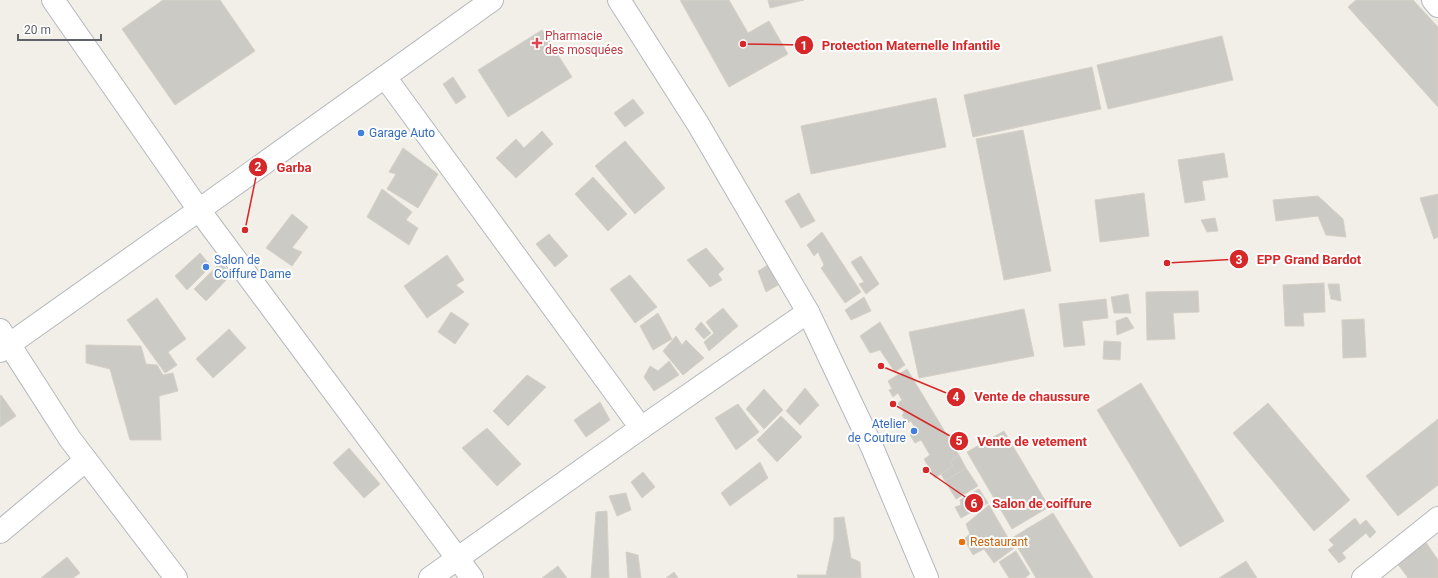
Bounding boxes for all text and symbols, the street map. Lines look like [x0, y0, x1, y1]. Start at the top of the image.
scale bar [18, 16, 101, 42]
text: 20 m [24, 23, 51, 37]
place label: Pharmacie des mosquées [545, 29, 623, 57]
callout: Protection Maternelle Infantile [794, 33, 1008, 58]
marker: Pharmacie des mosquées [532, 38, 542, 48]
text: Protection Maternelle Infantile [822, 38, 1000, 53]
text: 1 [801, 39, 807, 53]
place label: Garage Auto [369, 126, 435, 140]
marker: Garage Auto [356, 128, 366, 138]
callout: Garba [248, 155, 319, 180]
text: 2 [255, 160, 262, 174]
text: Garba [277, 160, 311, 175]
callout: EPP Grand Bardot [1229, 247, 1369, 272]
text: EPP Grand Bardot [1257, 252, 1362, 267]
place label: Salon de Coiffure Dame [214, 253, 291, 281]
text: 3 [1236, 253, 1243, 267]
marker: Salon de Coiffure Dame [201, 262, 211, 272]
callout: Vente de chaussure [946, 384, 1097, 409]
text: Vente de chaussure [974, 389, 1090, 404]
text: 4 [953, 390, 960, 404]
place label: Atelier de Couture [848, 417, 906, 445]
marker: Atelier de Couture [909, 426, 919, 436]
callout: Vente de vetement [949, 429, 1095, 454]
text: 5 [956, 434, 963, 448]
text: Vente de vetement [977, 434, 1087, 449]
callout: Salon de coiffure [964, 491, 1100, 516]
text: Salon de coiffure [992, 496, 1092, 511]
text: 6 [971, 497, 978, 511]
place label: Restaurant [970, 535, 1028, 549]
marker: Restaurant [957, 537, 967, 547]

